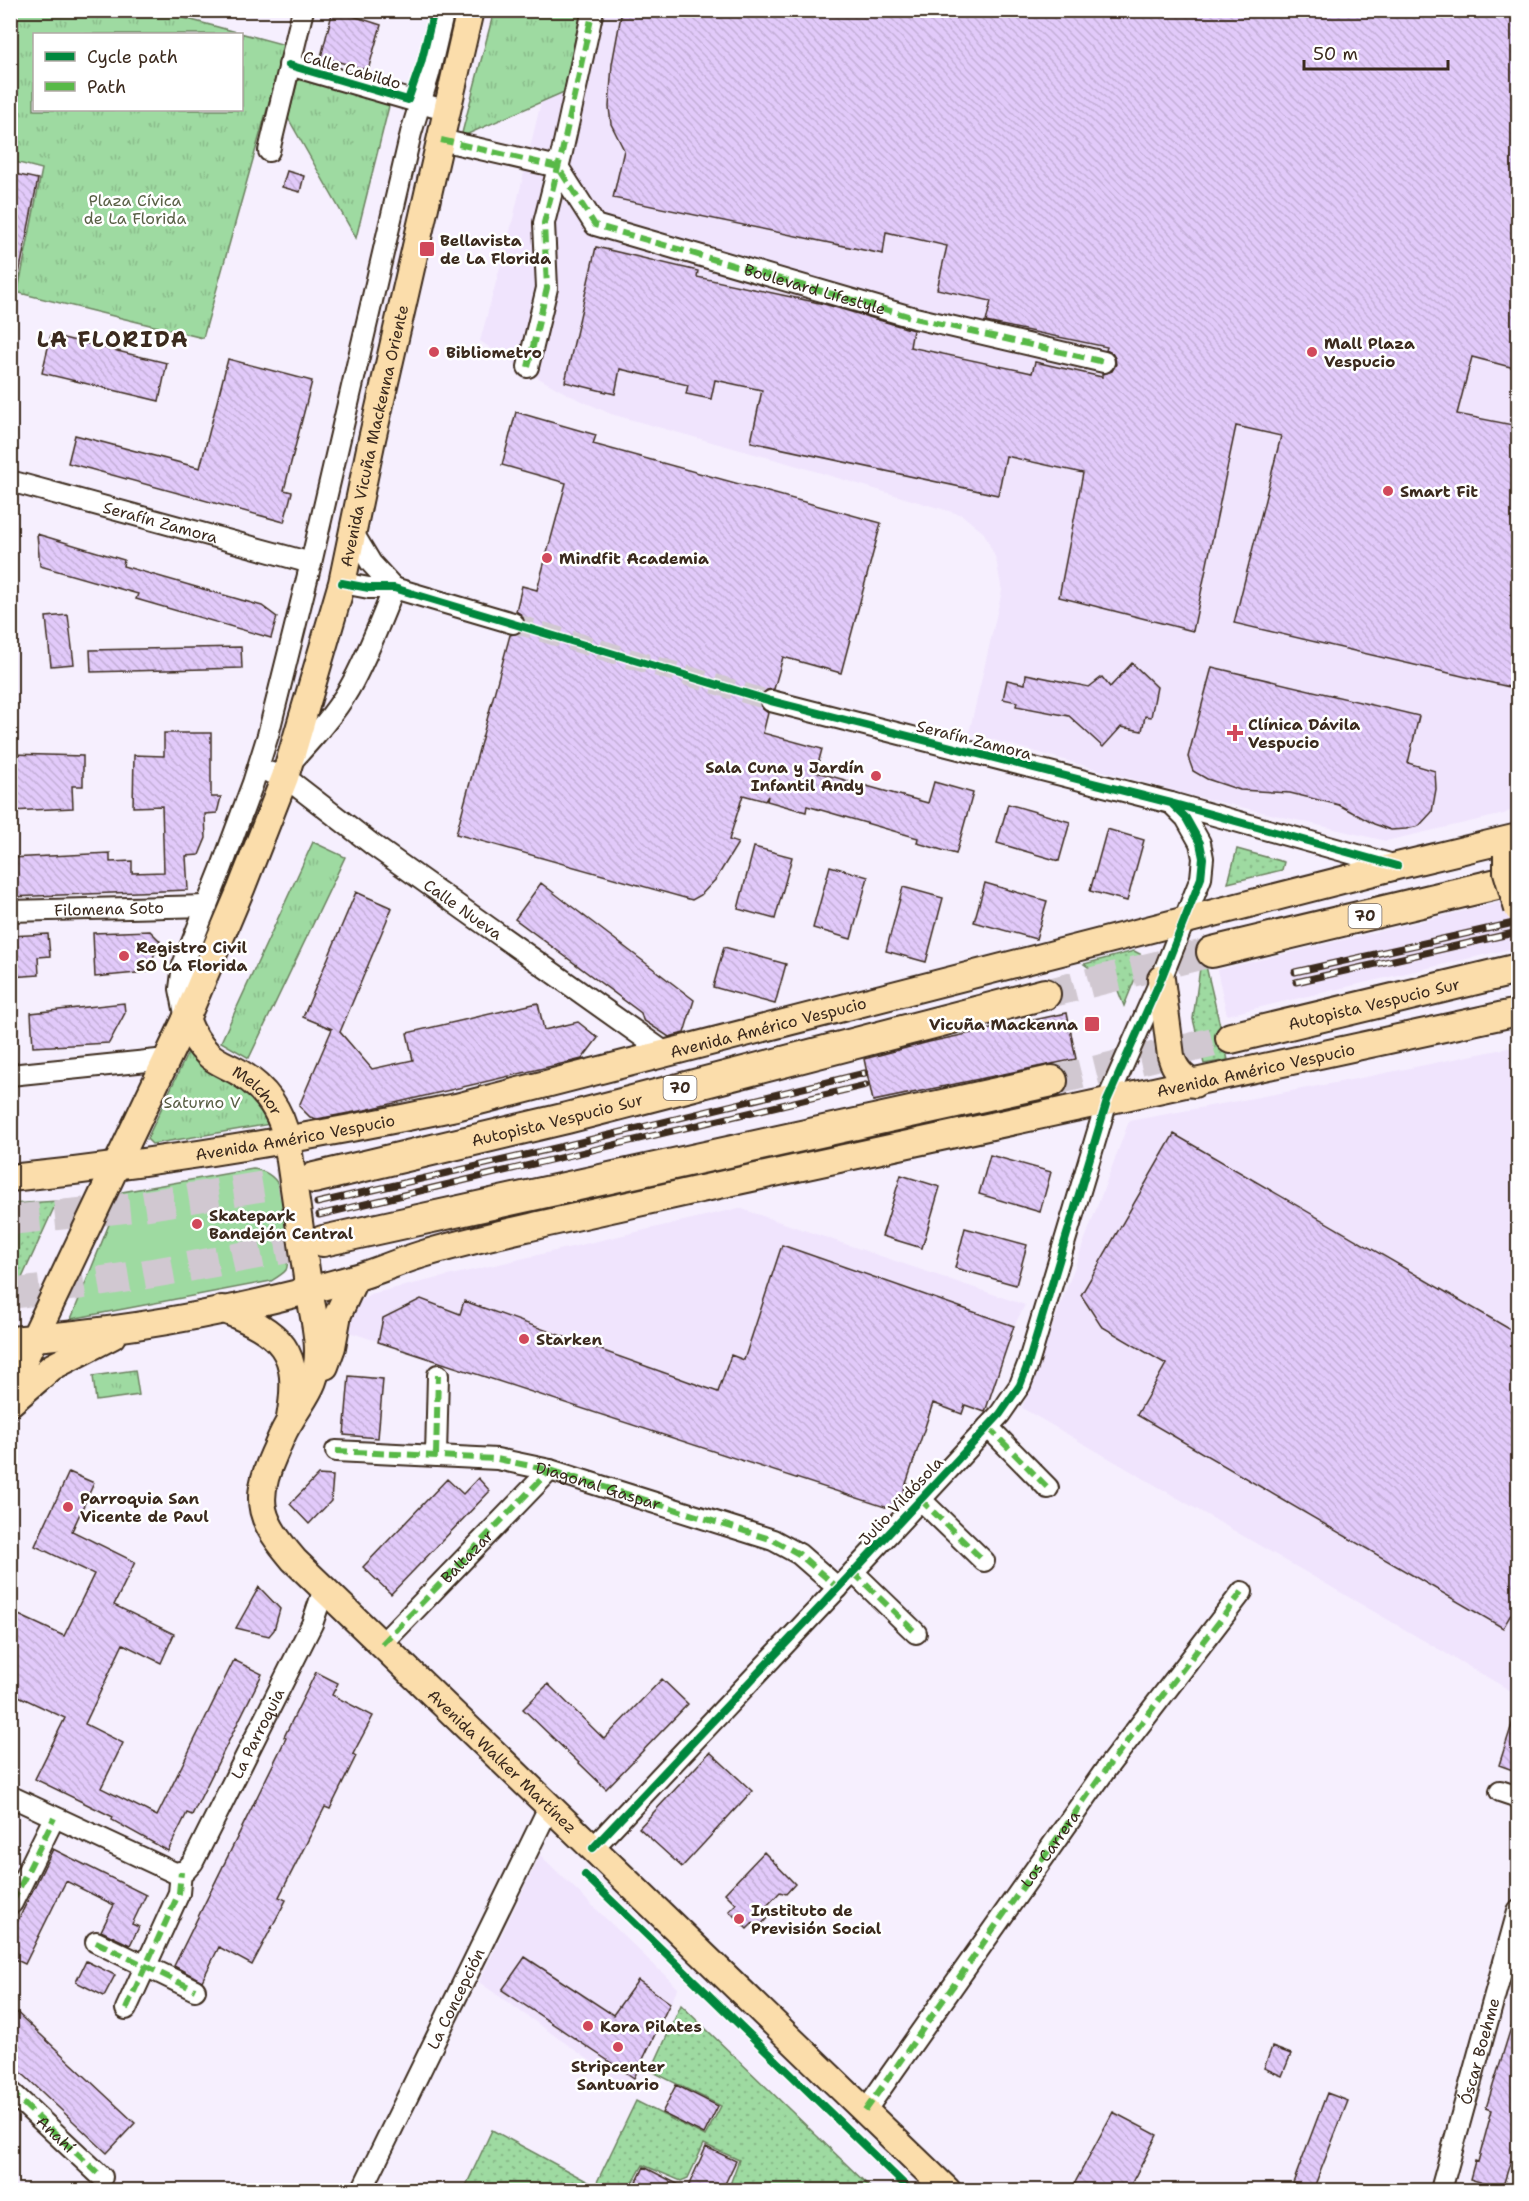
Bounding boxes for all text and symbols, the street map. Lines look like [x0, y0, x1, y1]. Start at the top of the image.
legend [33, 33, 243, 111]
scale bar [1304, 33, 1448, 71]
text: 50 m [1313, 42, 1358, 66]
text: Cycle path [87, 45, 178, 69]
street label: Calle Cabildo [301, 46, 403, 94]
text: Path [87, 75, 126, 99]
park label: Plaza Cívica de La Florida [84, 190, 186, 229]
place label: Bellavista de La Florida [440, 230, 551, 269]
marker: Bellavista de La Florida [418, 240, 436, 258]
street label: Boulevard Lifestyle [742, 258, 888, 319]
street label: Avenida Vicuña Mackenna Oriente [335, 303, 413, 569]
district label: LA FLORIDA [37, 325, 189, 354]
place label: Mall Plaza Vespucio [1324, 333, 1415, 372]
place label: Bibliometro [446, 342, 542, 363]
marker: Bibliometro [427, 345, 441, 359]
marker: Mall Plaza Vespucio [1305, 345, 1319, 359]
place label: Smart Fit [1400, 481, 1478, 502]
marker: Smart Fit [1381, 484, 1395, 498]
street label: Serafín Zamora [101, 496, 220, 548]
place label: Mindfit Academia [559, 548, 709, 569]
marker: Mindfit Academia [540, 551, 554, 565]
place label: Clínica Dávila Vespucio [1248, 714, 1360, 753]
street label: Serafín Zamora [914, 716, 1034, 764]
marker: Clínica Dávila Vespucio [1226, 724, 1244, 742]
place label: Sala Cuna y Jardín Infantil Andy [705, 757, 864, 796]
marker: Sala Cuna y Jardín Infantil Andy [869, 769, 883, 783]
street label: Calle Nueva [420, 874, 507, 944]
street label: Filomena Soto [54, 897, 164, 920]
road number: 70 [1348, 904, 1382, 928]
place label: Registro Civil SO La Florida [136, 937, 248, 976]
marker: Registro Civil SO La Florida [117, 949, 131, 963]
street label: Autopista Vespucio Sur [1286, 973, 1462, 1034]
street label: Avenida Américo Vespucio [668, 992, 869, 1062]
place label: Vicuña Mackenna [929, 1014, 1078, 1035]
marker: Vicuña Mackenna [1083, 1015, 1101, 1033]
street label: Avenida Américo Vespucio [1155, 1038, 1357, 1101]
street label: Melchor [229, 1060, 287, 1119]
road number: 70 [664, 1076, 696, 1100]
street label: Autopista Vespucio Sur [469, 1088, 645, 1151]
park label: Saturno V [164, 1092, 241, 1113]
street label: Avenida Américo Vespucio [194, 1109, 397, 1165]
place label: Skatepark Bandejón Central [209, 1205, 354, 1244]
marker: Skatepark Bandejón Central [190, 1217, 204, 1231]
place label: Starken [536, 1329, 602, 1350]
marker: Starken [517, 1332, 531, 1346]
street label: Julio Vildósola [854, 1452, 948, 1550]
street label: Diagonal Gaspar [534, 1457, 664, 1515]
place label: Parroquia San Vicente de Paul [80, 1488, 209, 1527]
marker: Parroquia San Vicente de Paul [61, 1500, 75, 1514]
street label: Baltazar [436, 1525, 497, 1588]
street label: Avenida Walker Martínez [423, 1684, 581, 1838]
street label: La Parroquia [226, 1685, 289, 1782]
street label: Los Carrera [1016, 1806, 1084, 1891]
place label: Instituto de Previsión Social [751, 1900, 882, 1939]
marker: Instituto de Previsión Social [732, 1912, 746, 1926]
street label: La Concepción [422, 1944, 489, 2053]
street label: Óscar Boehme [1455, 1995, 1504, 2107]
place label: Kora Pilates [600, 2016, 702, 2037]
marker: Kora Pilates [581, 2019, 595, 2033]
marker: Stripcenter Santuario [611, 2040, 625, 2054]
place label: Stripcenter Santuario [571, 2056, 666, 2095]
street label: Anahí [32, 2111, 80, 2158]

